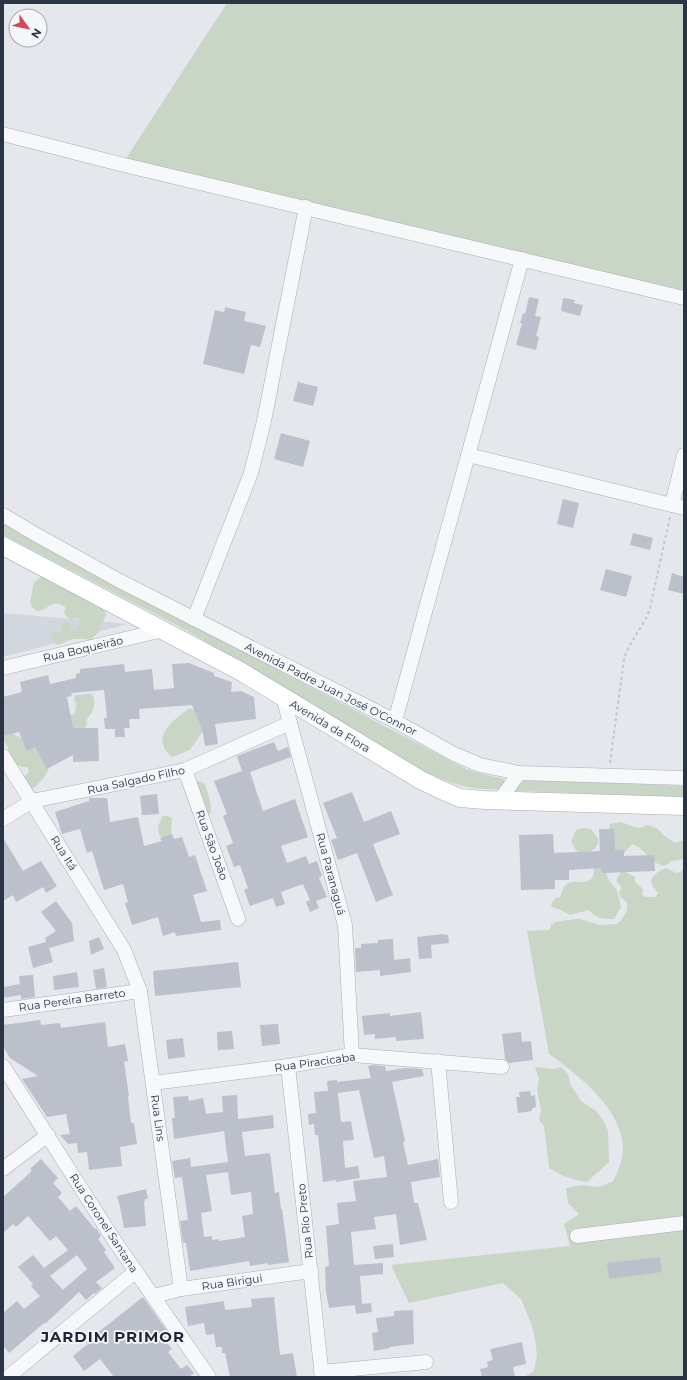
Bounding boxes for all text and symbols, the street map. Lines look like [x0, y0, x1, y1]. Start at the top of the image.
north arrow [8, 8, 48, 48]
text: N [28, 26, 45, 41]
street label: Rua Boqueirão [42, 633, 124, 665]
street label: Avenida Padre Juan José O'Connor [243, 639, 419, 739]
street label: Avenida da Flora [287, 696, 373, 756]
street label: Rua Salgado Filho [86, 763, 186, 797]
street label: Rua São João [193, 808, 231, 882]
street label: Rua Paranaguá [313, 831, 349, 917]
street label: Rua Itá [48, 833, 80, 873]
street label: Rua Pereira Barreto [18, 986, 126, 1014]
street label: Rua Piracicaba [274, 1049, 356, 1075]
street label: Rua Lins [148, 1094, 168, 1143]
street label: Rua Coronel Santana [67, 1171, 141, 1275]
street label: Rua Río Preto [294, 1183, 316, 1259]
street label: Rua Birigui [201, 1271, 263, 1293]
district label: JARDIM PRIMOR [40, 1327, 185, 1346]

